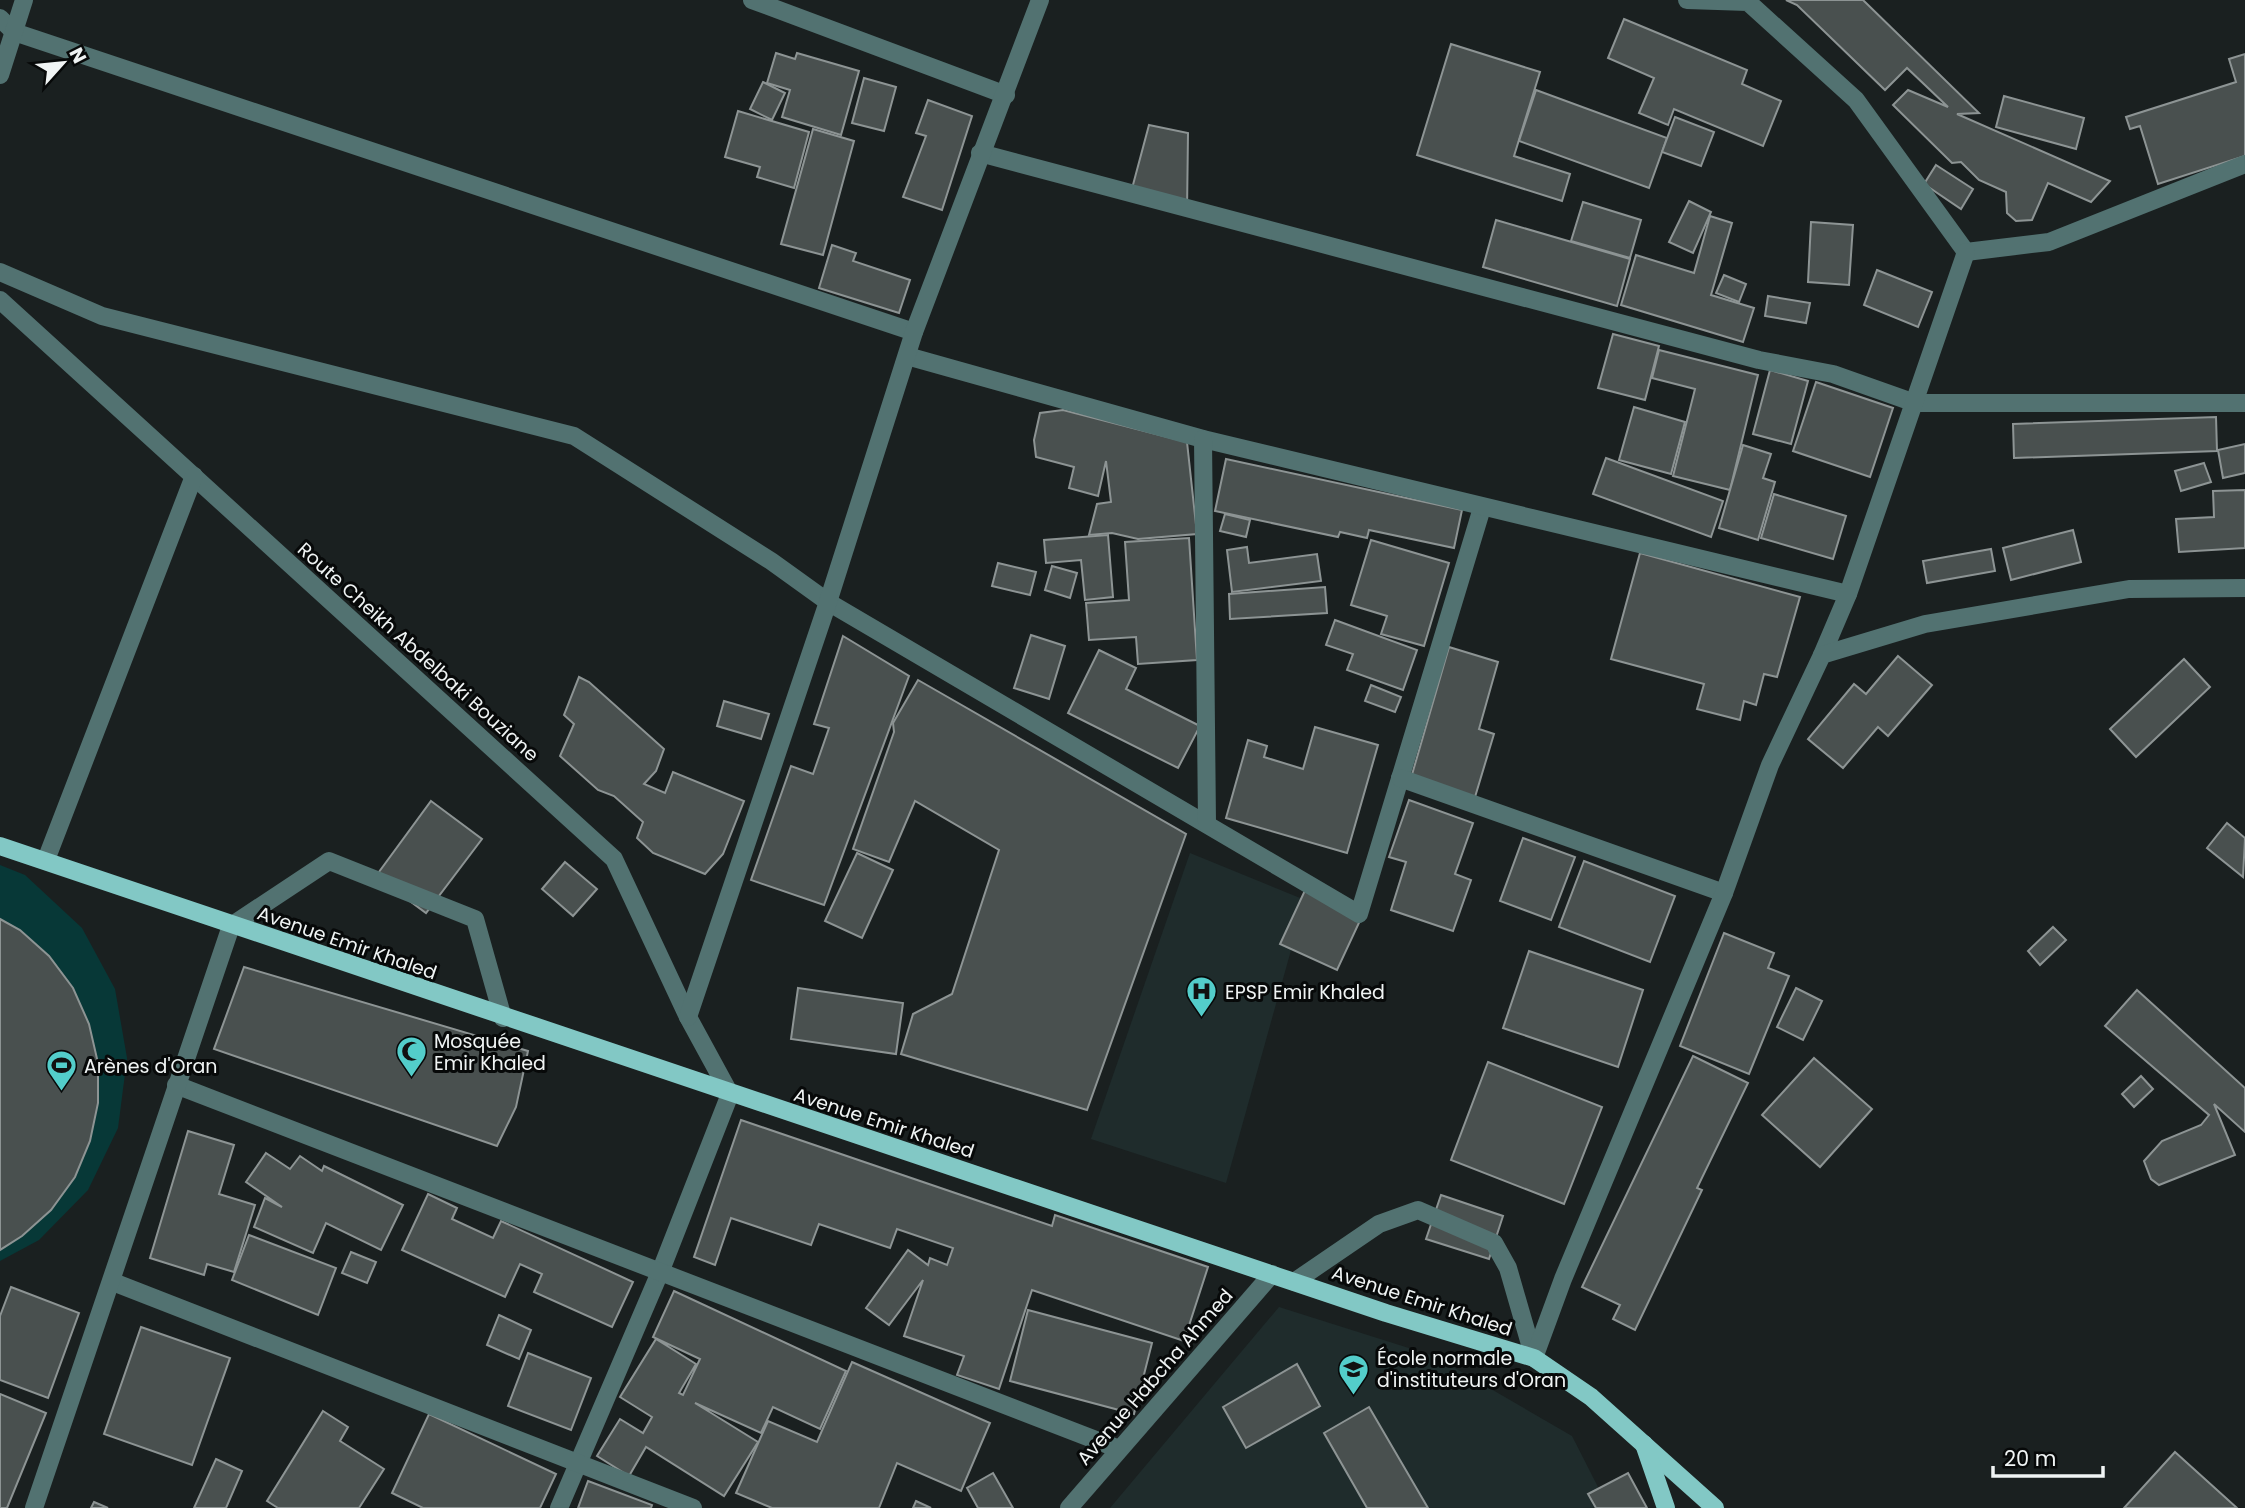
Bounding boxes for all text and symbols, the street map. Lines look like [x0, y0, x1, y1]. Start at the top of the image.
north arrow [28, 28, 98, 98]
text: N [62, 43, 93, 68]
street label: Route Cheikh Abdelbaki Bouziane [291, 536, 545, 768]
street label: Avenue Emir Khaled [254, 900, 440, 986]
hospital icon: EPSP Emir Khaled [1185, 975, 1219, 1019]
place label: EPSP Emir Khaled [1225, 979, 1385, 1006]
place label: Mosquée Emir Khaled [434, 1028, 546, 1077]
mosque icon: Mosquée Emir Khaled [394, 1035, 428, 1079]
sports icon: Arènes d'Oran [44, 1049, 78, 1093]
place label: Arènes d'Oran [84, 1053, 218, 1080]
street label: Avenue Emir Khaled [790, 1081, 978, 1165]
street label: Avenue Emir Khaled [1328, 1259, 1516, 1343]
street label: Avenue Habcha Ahmed [1071, 1283, 1239, 1471]
place label: École normale d'instituteurs d'Oran [1377, 1345, 1566, 1394]
school or university icon: École normale d'instituteurs d'Oran [1337, 1352, 1371, 1396]
scale bar [1993, 1434, 2103, 1478]
text: 20 m [2004, 1444, 2057, 1473]

